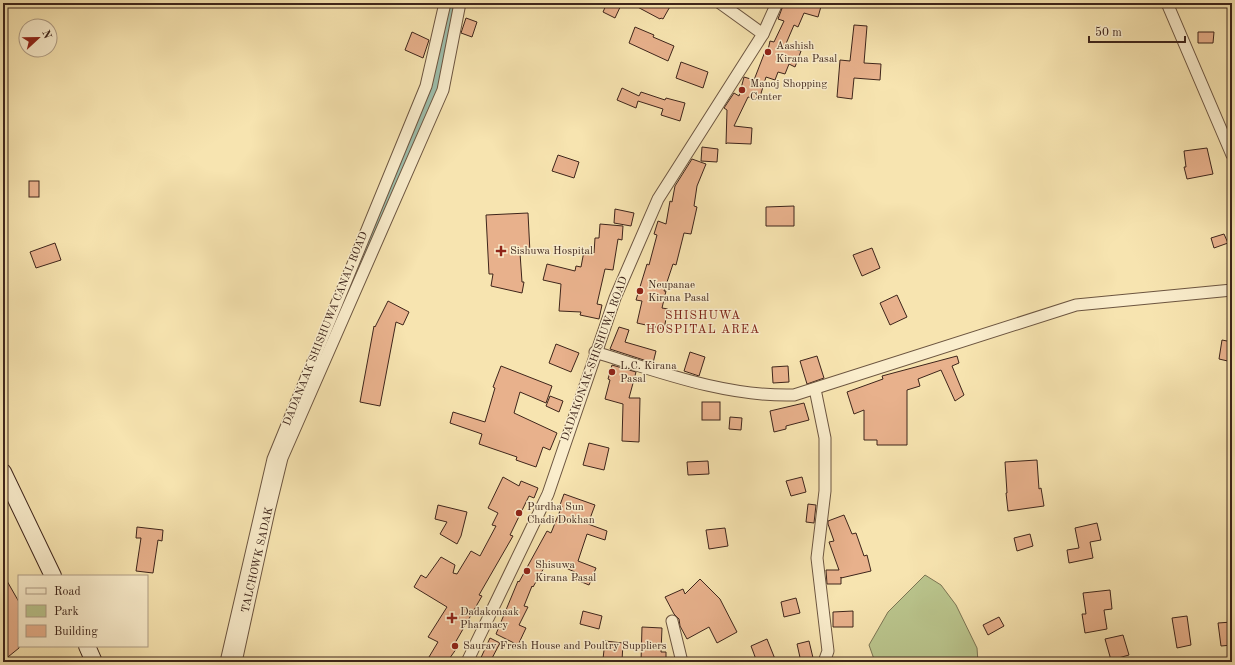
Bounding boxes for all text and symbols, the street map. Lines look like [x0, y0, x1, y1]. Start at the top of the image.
north arrow [18, 18, 58, 58]
scale bar [1089, 18, 1185, 44]
text: 50 m [1095, 26, 1122, 39]
text: N [39, 29, 53, 41]
place label: Aashish Kirana Pasal [776, 41, 837, 65]
marker: Aashish Kirana Pasal [763, 47, 773, 57]
place label: Manoj Shopping Center [750, 79, 827, 103]
marker: Manoj Shopping Center [737, 85, 747, 95]
street label: DADANAAK SHISHUWA CANAL ROAD [282, 230, 370, 428]
marker: Sishuwa Hospital [495, 245, 507, 257]
place label: Sishuwa Hospital [510, 246, 593, 257]
street label: DADAKONAK-SHISHUWA ROAD [560, 275, 630, 443]
place label: Neupanae Kirana Pasal [648, 280, 709, 304]
marker: Neupanae Kirana Pasal [635, 286, 645, 296]
district label: SHISHUWA HOSPITAL AREA [646, 310, 760, 336]
place label: L.C. Kirana Pasal [620, 361, 677, 385]
marker: L.C. Kirana Pasal [607, 367, 617, 377]
place label: Purdha Sun Chadi Dokhan [527, 502, 595, 526]
street label: TALCHOWK SADAK [240, 506, 276, 614]
marker: Purdha Sun Chadi Dokhan [514, 508, 524, 518]
place label: Shisuwa Kirana Pasal [535, 560, 596, 584]
marker: Shisuwa Kirana Pasal [522, 566, 532, 576]
legend [18, 575, 148, 647]
text: Road [54, 586, 81, 598]
text: Park [54, 606, 79, 618]
place label: Dadakonaak Pharmacy [460, 607, 519, 631]
marker: Dadakonaak Pharmacy [447, 613, 457, 623]
text: Building [54, 626, 98, 638]
marker: Saurav Fresh House and Poultry Suppliers [450, 641, 460, 651]
place label: Saurav Fresh House and Poultry Suppliers [463, 641, 667, 652]

